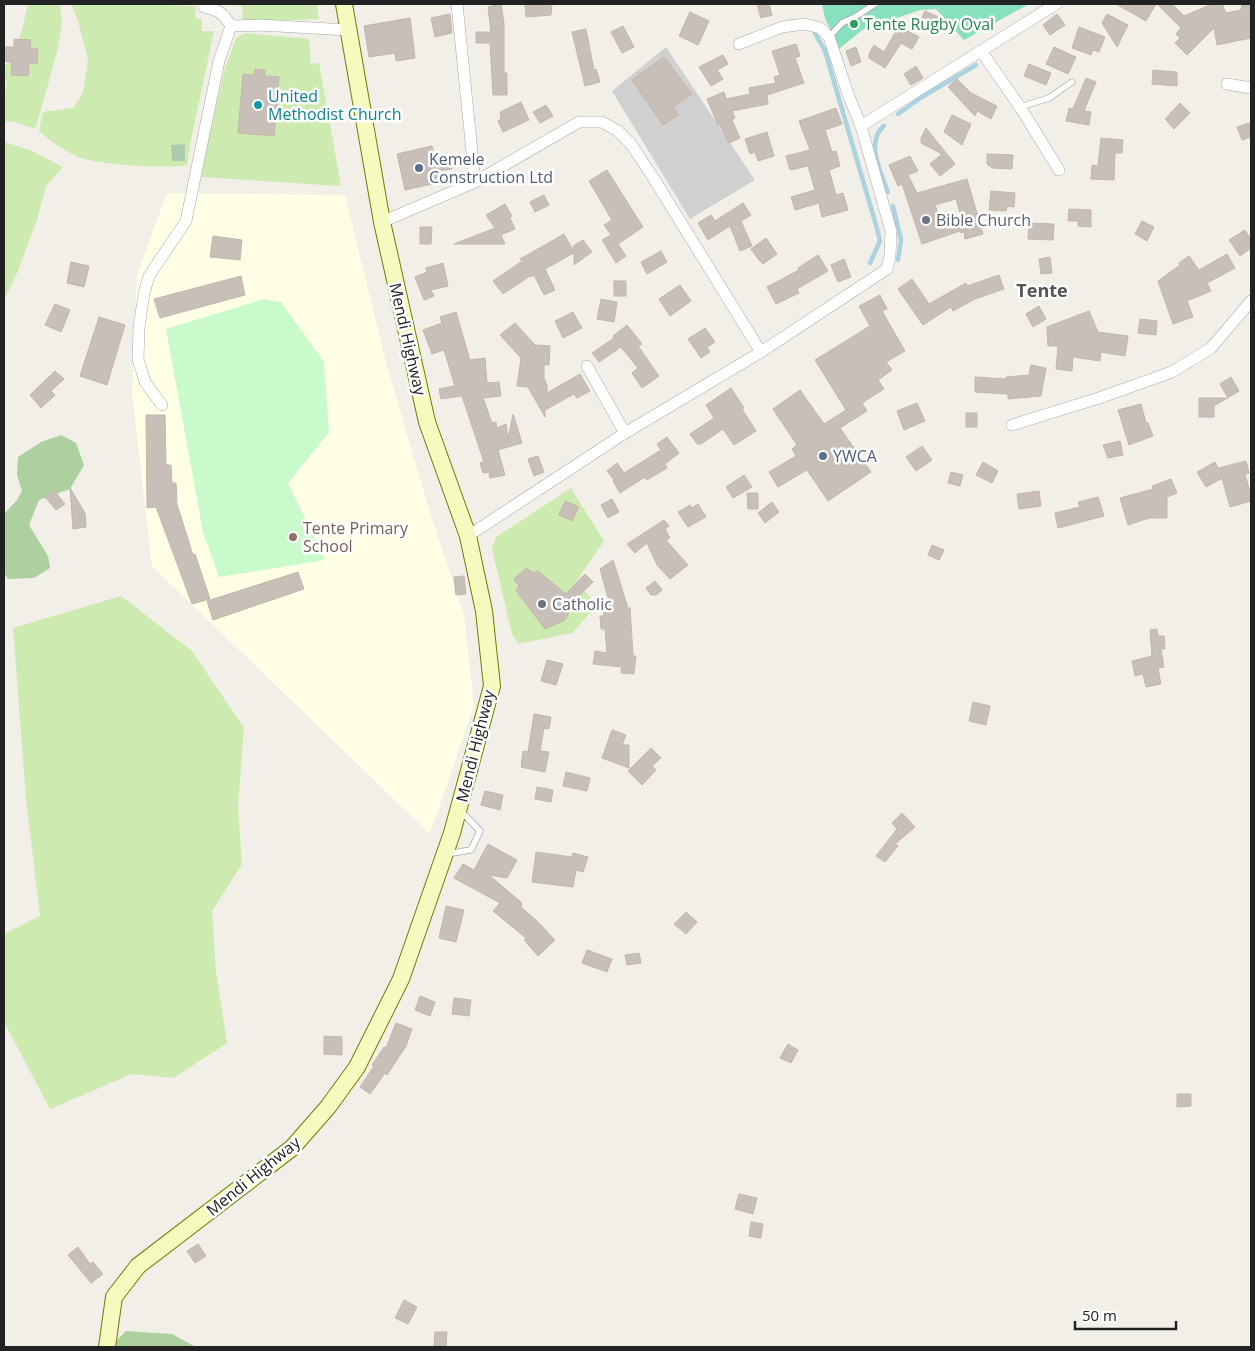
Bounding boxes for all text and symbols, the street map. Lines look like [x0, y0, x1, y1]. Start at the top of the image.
place label: Tente Rugby Oval [864, 13, 994, 35]
marker: Tente Rugby Oval [848, 18, 860, 30]
place label: United Methodist Church [268, 85, 402, 125]
marker: United Methodist Church [252, 99, 264, 111]
place label: Kemele Construction Ltd [429, 148, 553, 188]
marker: Kemele Construction Ltd [413, 162, 425, 174]
place label: Bible Church [936, 209, 1031, 231]
marker: Bible Church [920, 214, 932, 226]
district label: Tente [1016, 278, 1068, 302]
street label: Mendi Highway [384, 281, 432, 398]
place label: YWCA [833, 445, 878, 467]
marker: YWCA [817, 450, 829, 462]
place label: Tente Primary School [303, 517, 409, 557]
marker: Tente Primary School [287, 531, 299, 543]
place label: Catholic [552, 593, 612, 615]
marker: Catholic [536, 598, 548, 610]
street label: Mendi Highway [450, 687, 500, 804]
street label: Mendi Highway [201, 1131, 305, 1221]
scale bar [1075, 1298, 1176, 1330]
text: 50 m [1082, 1305, 1117, 1325]

